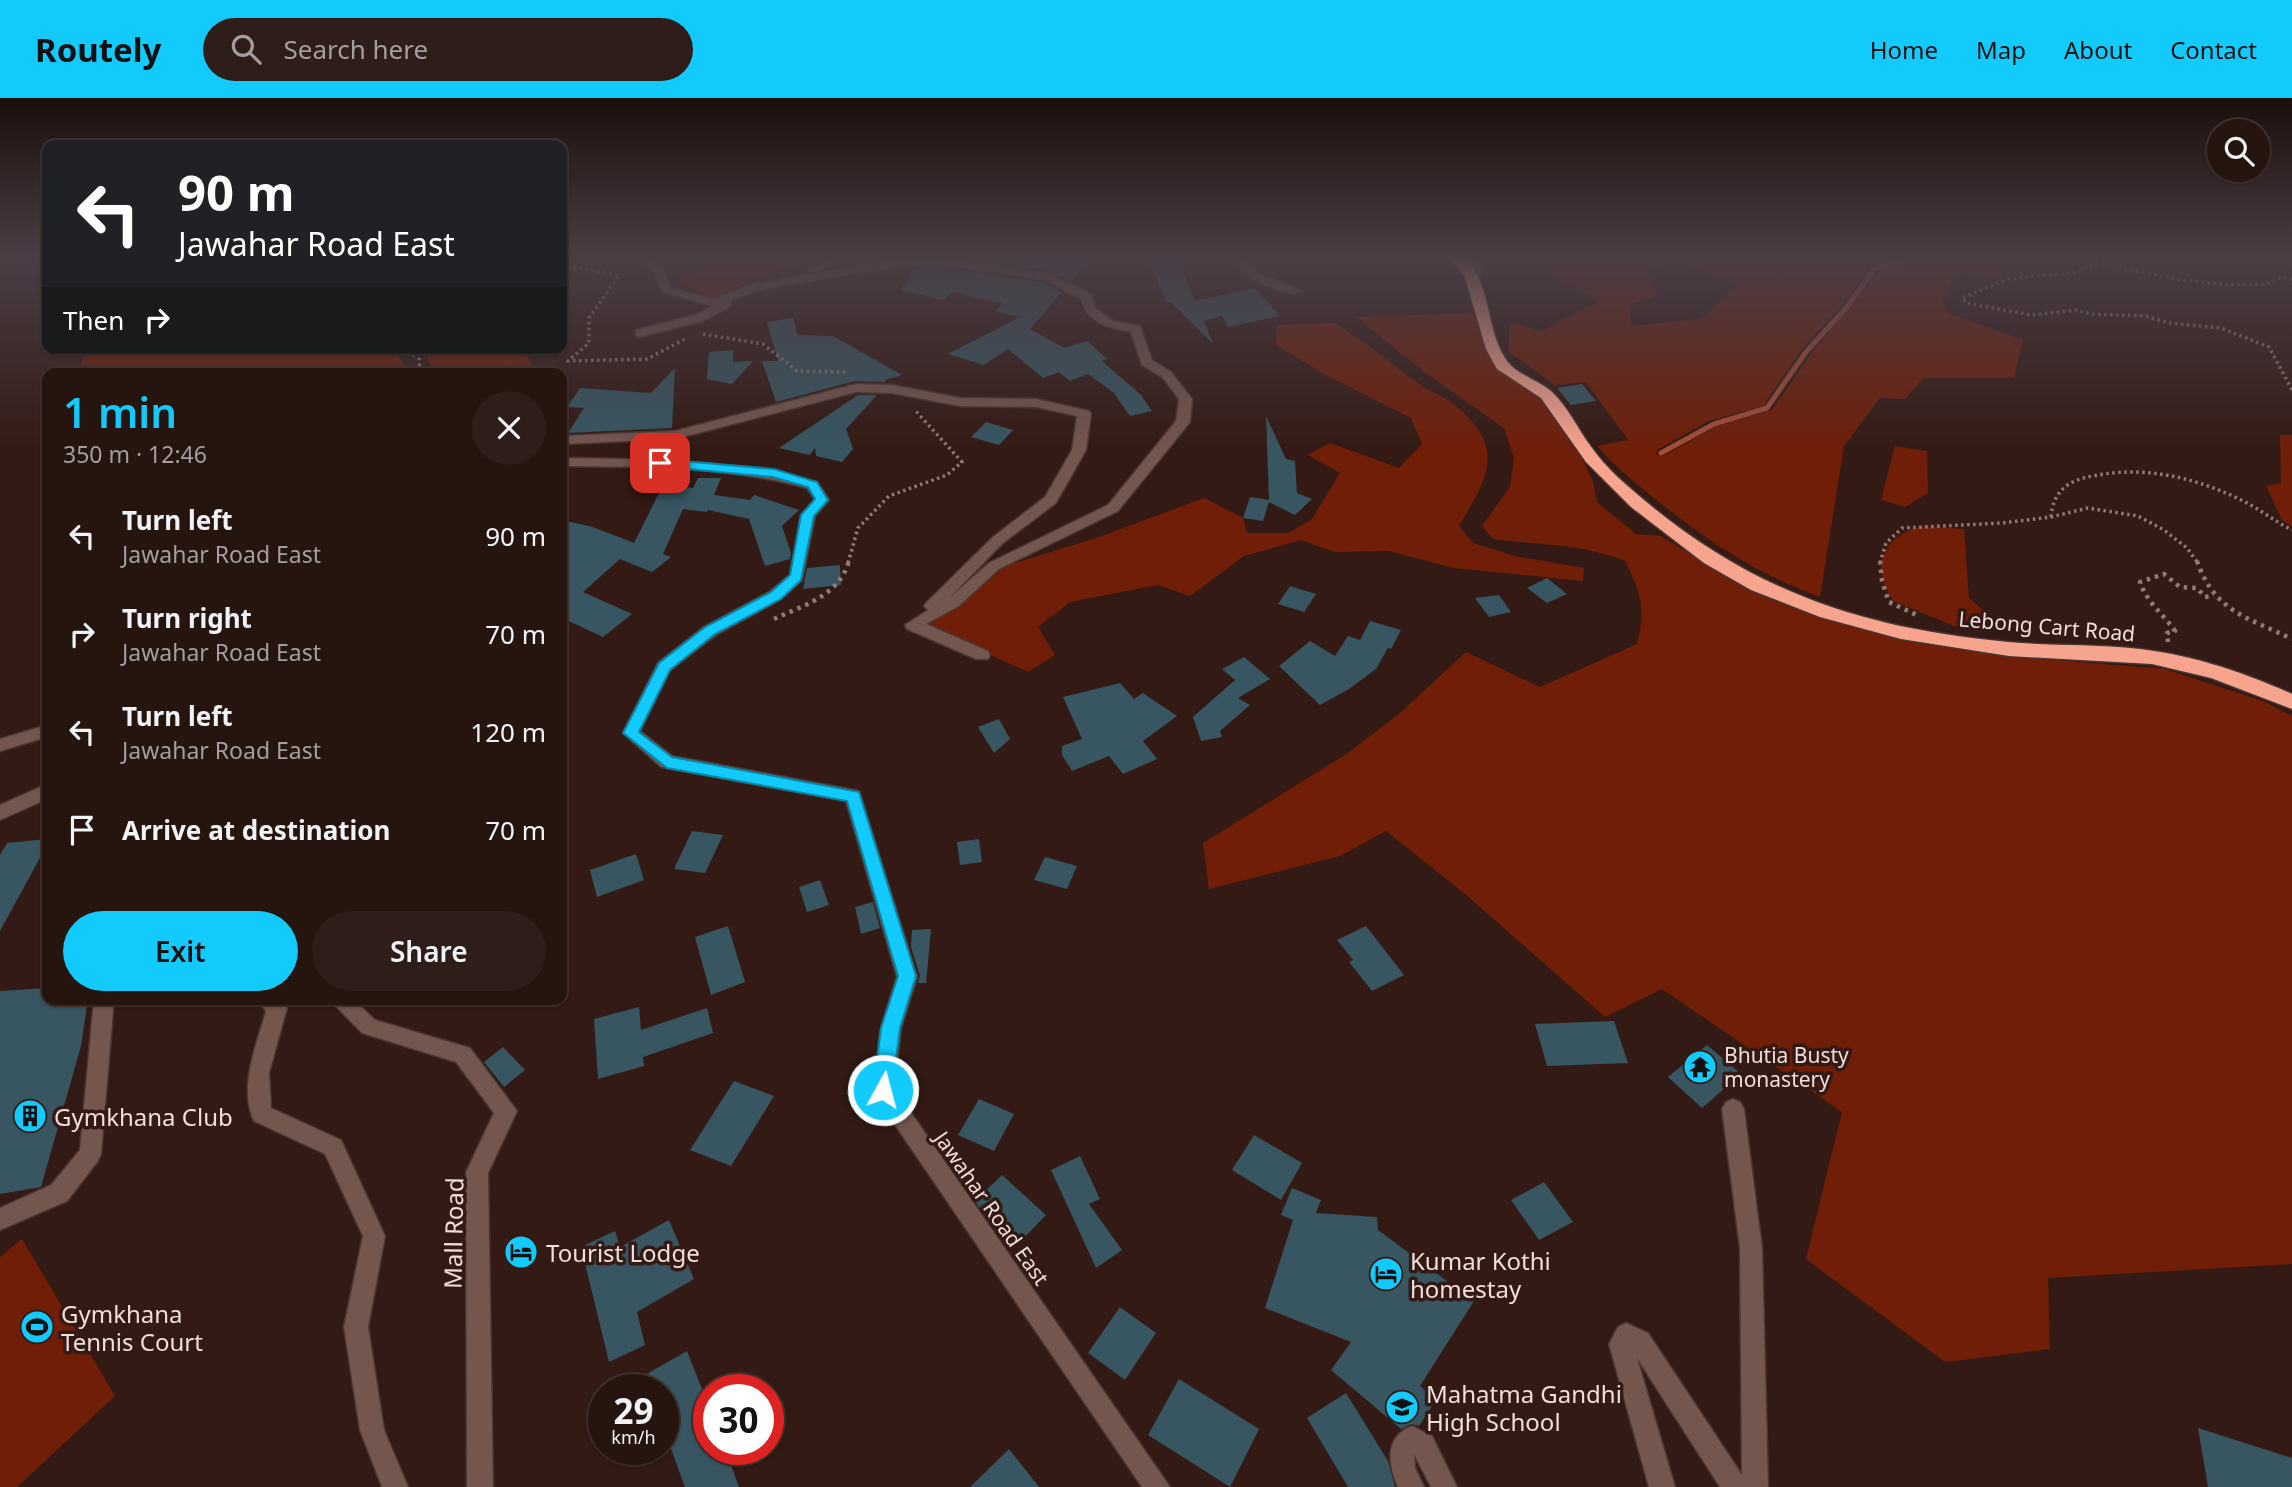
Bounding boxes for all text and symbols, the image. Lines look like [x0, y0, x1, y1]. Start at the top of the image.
search box [203, 18, 693, 81]
text: Routely [35, 27, 161, 72]
icon: search [227, 30, 265, 68]
text: Search here [283, 31, 428, 67]
text: Home [1870, 33, 1938, 66]
text: Map [1976, 33, 2026, 66]
text: About [2064, 33, 2132, 66]
text: Contact [2170, 33, 2257, 66]
map controls [2207, 119, 2270, 182]
button: search [2207, 119, 2270, 182]
text: 90 m [178, 159, 295, 225]
icon: left [63, 168, 154, 259]
text: Jawahar Road East [178, 222, 455, 265]
icon: right [138, 301, 176, 339]
text: Then [63, 302, 124, 338]
text: 1 min [63, 383, 177, 440]
button: close [472, 391, 546, 465]
pin [630, 433, 690, 493]
text: 350 m · 12:46 [63, 438, 207, 470]
icon: arrive [641, 444, 679, 482]
text: Turn left [122, 502, 233, 538]
icon: left [63, 517, 101, 555]
text: 90 m [485, 518, 546, 554]
text: Jawahar Road East [122, 538, 321, 570]
text: Turn right [122, 600, 252, 636]
street label: Lebong Cart Road [1958, 604, 2136, 648]
icon: right [63, 615, 101, 653]
text: 70 m [485, 616, 546, 652]
text: Jawahar Road East [122, 636, 321, 668]
text: Turn left [122, 698, 233, 734]
icon: left [63, 713, 101, 751]
text: 120 m [470, 714, 546, 750]
text: Jawahar Road East [122, 734, 321, 766]
icon: arrive [63, 811, 101, 849]
text: Arrive at destination [122, 812, 391, 848]
text: 70 m [485, 812, 546, 848]
button: Exit [63, 911, 298, 991]
button: Share [312, 911, 546, 991]
place label: Bhutia Busty monastery [1724, 1041, 1849, 1093]
temple icon: Bhutia Busty monastery [1681, 1048, 1719, 1086]
position arrow [846, 1053, 920, 1127]
building icon: Gymkhana Club [11, 1097, 49, 1135]
place label: Gymkhana Club [54, 1100, 233, 1133]
street label: Jawahar Road East [927, 1124, 1056, 1291]
street label: Mall Road [436, 1177, 470, 1289]
hotel icon: Tourist Lodge [502, 1233, 540, 1271]
place label: Tourist Lodge [546, 1236, 700, 1269]
place label: Kumar Kothi homestay [1410, 1244, 1551, 1305]
hotel icon: Kumar Kothi homestay [1367, 1255, 1405, 1293]
place label: Gymkhana Tennis Court [61, 1297, 203, 1358]
sports icon: Gymkhana Tennis Court [18, 1308, 56, 1346]
speed limit sign: 30 [693, 1374, 784, 1465]
place label: Mahatma Gandhi High School [1426, 1377, 1622, 1438]
text: 29 [613, 1387, 654, 1434]
school or university icon: Mahatma Gandhi High School [1383, 1388, 1421, 1426]
text: km/h [611, 1425, 656, 1449]

